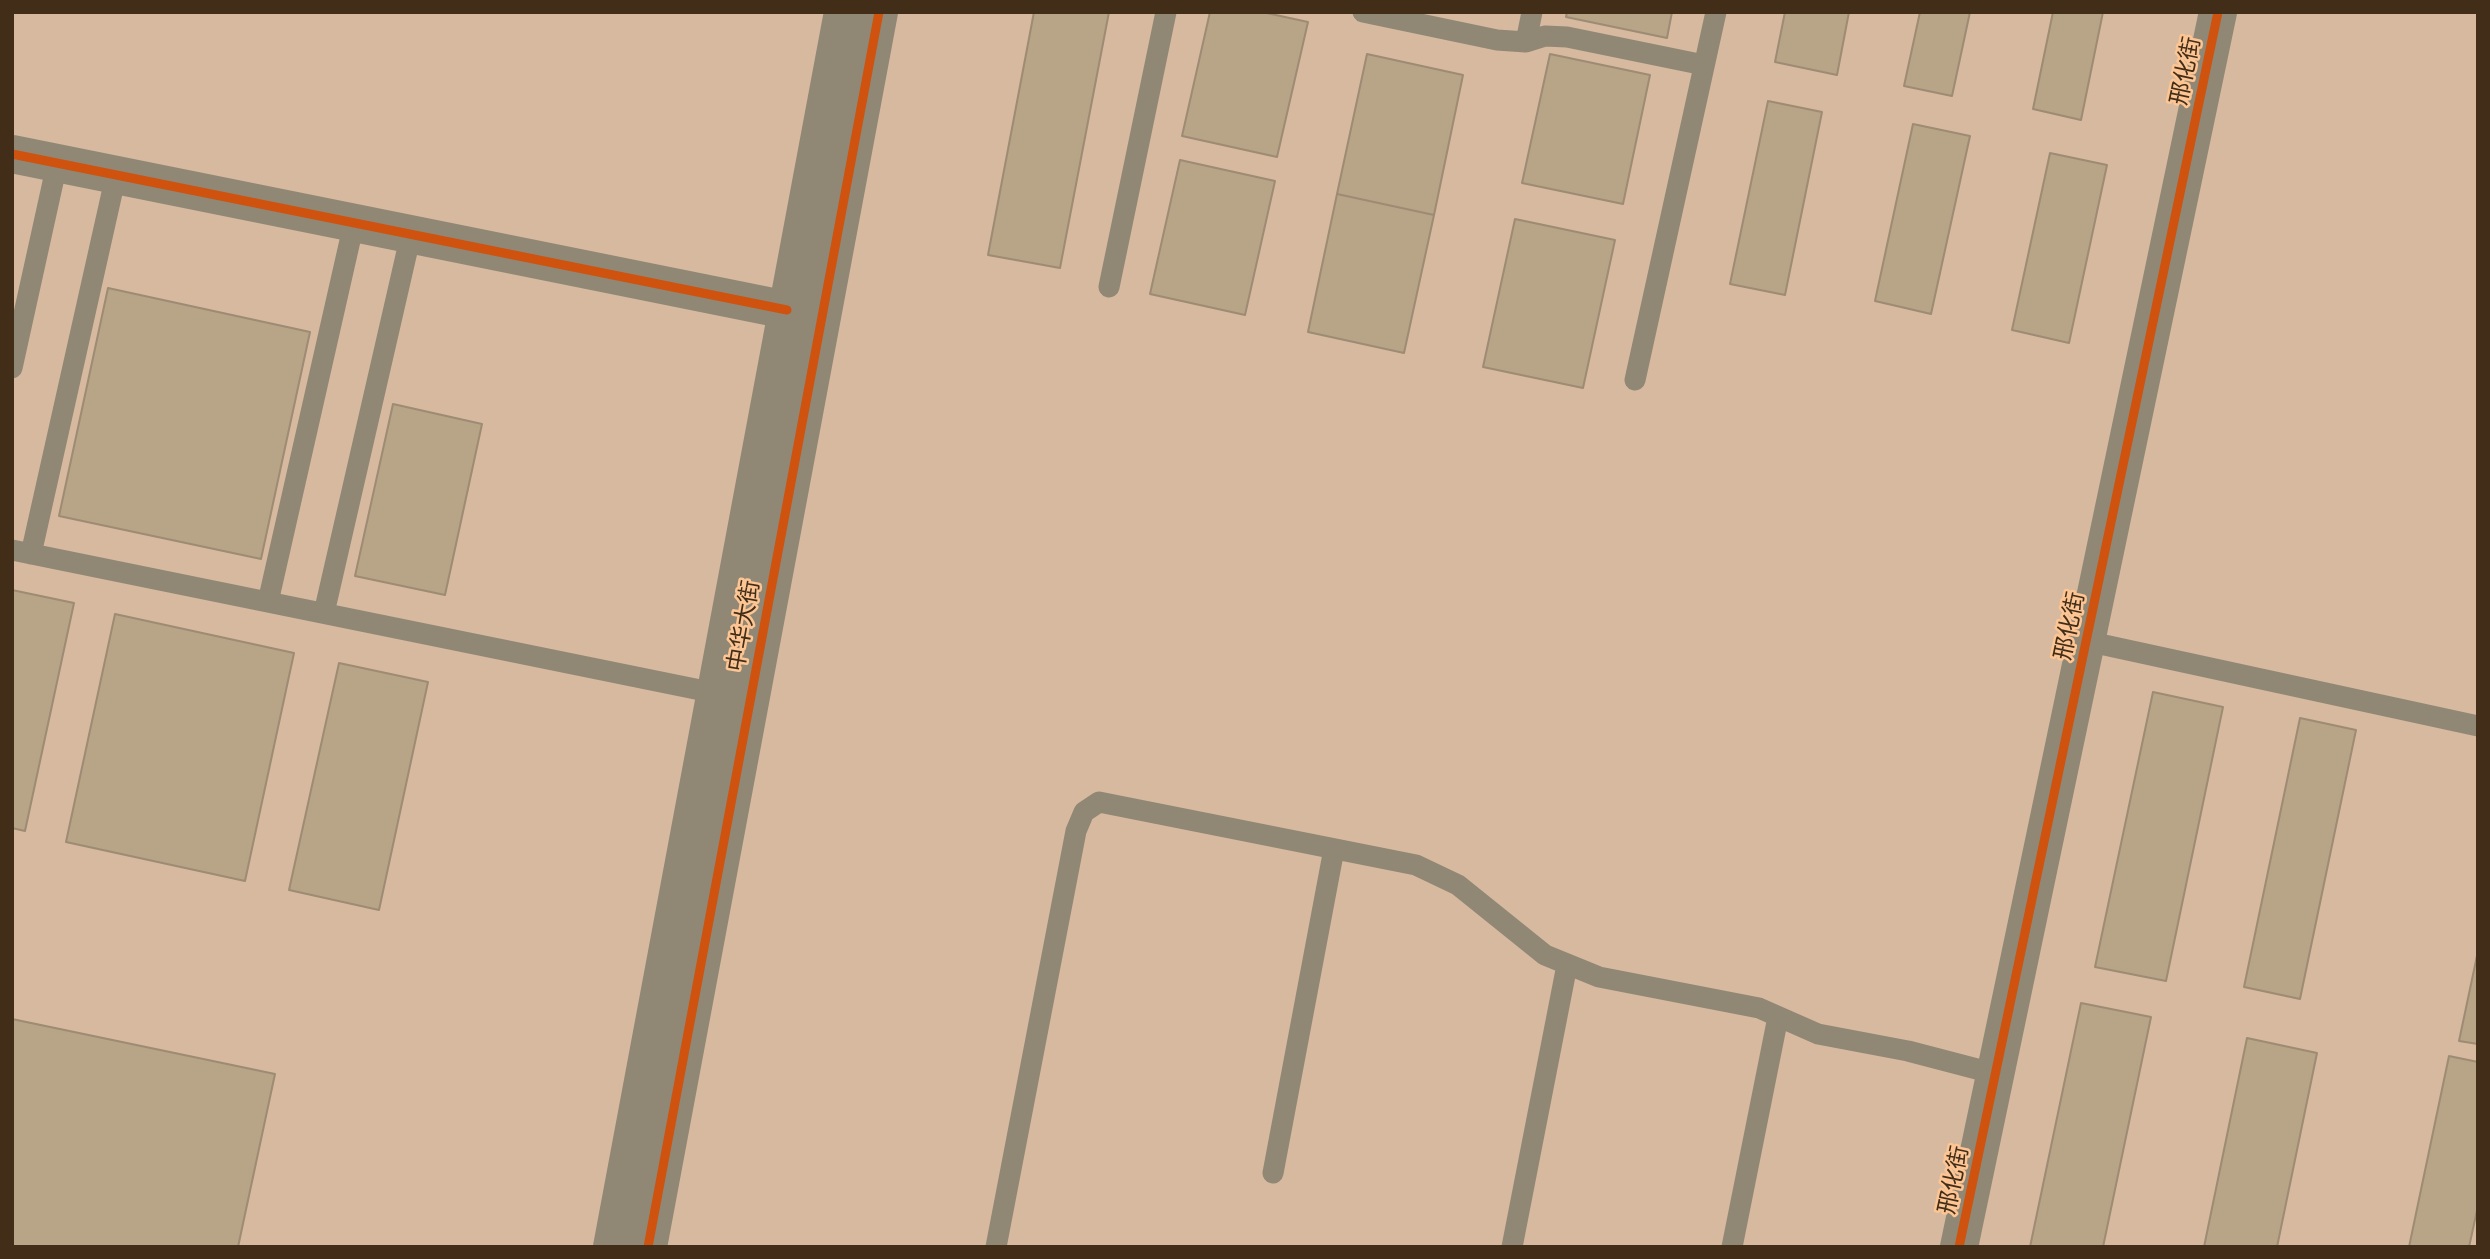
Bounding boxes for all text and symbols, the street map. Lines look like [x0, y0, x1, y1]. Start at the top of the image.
street label: 邢化街 [2165, 34, 2207, 108]
street label: 中华大街 [722, 578, 766, 674]
street label: 邢化街 [2049, 589, 2091, 663]
street label: 邢化街 [1933, 1143, 1975, 1217]

